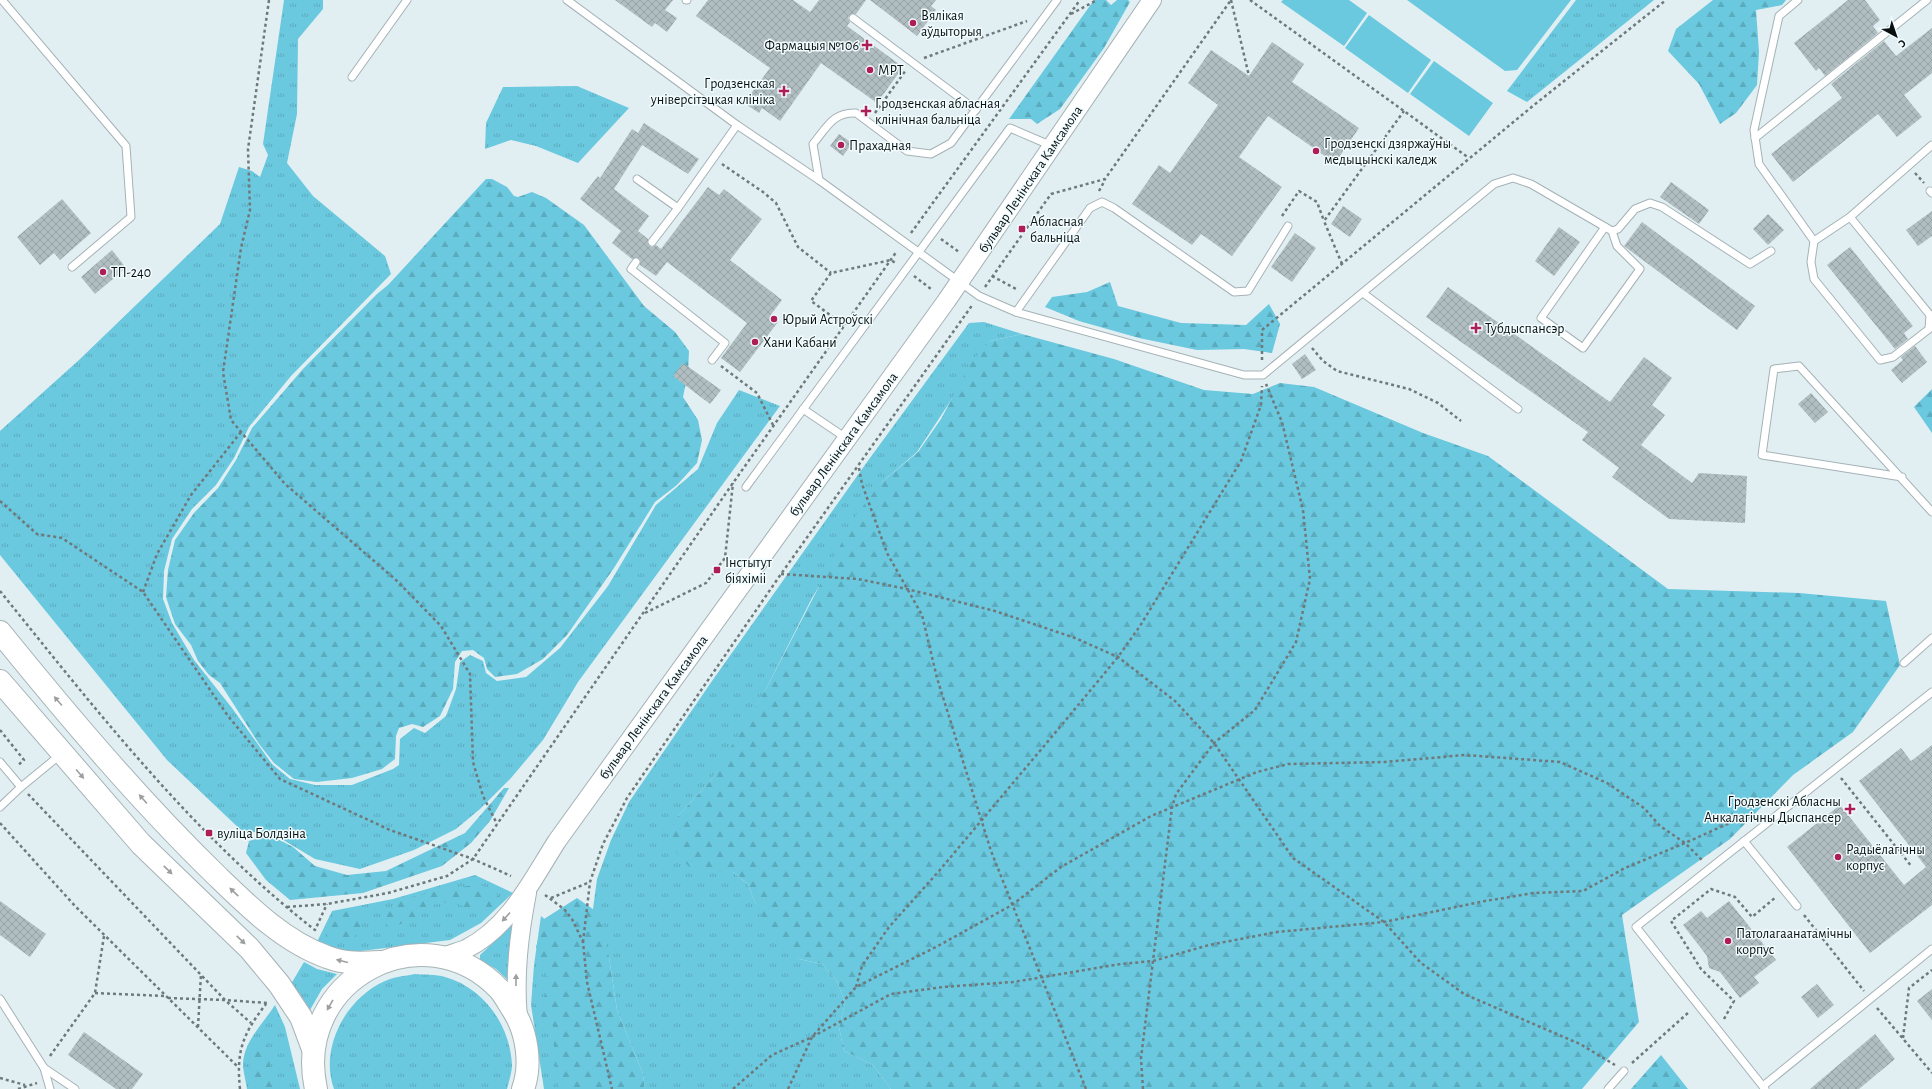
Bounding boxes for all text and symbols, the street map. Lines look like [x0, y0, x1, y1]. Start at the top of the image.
place label: Вялікая аўдыторыя [921, 9, 982, 39]
north arrow [1876, 16, 1916, 56]
marker: Вялікая аўдыторыя [908, 18, 918, 28]
text: С [1896, 37, 1908, 49]
place label: Фармацыя №106 [765, 39, 859, 53]
marker: Фармацыя №106 [862, 40, 872, 50]
place label: МРТ [878, 64, 904, 78]
marker: МРТ [865, 65, 875, 75]
place label: Гродзенская універсітэцкая клініка [650, 77, 776, 107]
marker: Гродзенская універсітэцкая клініка [778, 85, 790, 97]
place label: Гродзенская абласная клінічная бальніца [875, 97, 1000, 127]
street label: бульвар Ленінскага Камсамола [976, 103, 1086, 256]
marker: Гродзенская абласная клінічная бальніца [860, 105, 872, 117]
place label: Гродзенскі дзяржаўны медыцынскі каледж [1324, 137, 1451, 167]
place label: Прахадная [849, 139, 911, 153]
marker: Прахадная [836, 140, 846, 150]
marker: Гродзенскі дзяржаўны медыцынскі каледж [1311, 146, 1321, 156]
place label: Абласная бальніца [1030, 215, 1084, 245]
marker: Абласная бальніца [1017, 224, 1027, 234]
place label: ТП-240 [111, 266, 151, 280]
marker: ТП-240 [98, 267, 108, 277]
place label: Юрый Астроўскі [782, 313, 873, 327]
marker: Юрый Астроўскі [769, 314, 779, 324]
marker: Тубдыспансэр [1470, 322, 1482, 334]
place label: Тубдыспансэр [1485, 322, 1564, 336]
place label: Хани Кабани [763, 336, 837, 350]
marker: Хани Кабани [750, 337, 760, 347]
street label: бульвар Ленінскага Камсамола [787, 370, 901, 519]
place label: Інстытут біяхіміі [725, 556, 773, 586]
marker: Інстытут біяхіміі [712, 565, 722, 575]
street label: бульвар Ленінскага Камсамола [597, 633, 711, 782]
one-way arrow [53, 696, 62, 706]
one-way arrow [75, 770, 84, 779]
one-way arrow [138, 794, 147, 804]
place label: Гродзенскі Абласны Анкалагічны Дыспансер [1704, 795, 1841, 825]
marker: Гродзенскі Абласны Анкалагічны Дыспансер [1844, 803, 1856, 815]
place label: вуліца Болдзіна [217, 827, 307, 841]
marker: вуліца Болдзіна [204, 828, 214, 838]
place label: Радыёлагічны корпус [1846, 843, 1925, 873]
marker: Радыёлагічны корпус [1833, 852, 1843, 862]
one-way arrow [163, 865, 173, 875]
one-way arrow [229, 887, 239, 897]
one-way arrow [501, 912, 511, 922]
place label: Патолагаанатамічны корпус [1736, 927, 1852, 957]
one-way arrow [236, 935, 246, 945]
marker: Патолагаанатамічны корпус [1723, 936, 1733, 946]
one-way arrow [335, 958, 348, 964]
one-way arrow [513, 973, 519, 986]
one-way arrow [327, 999, 334, 1011]

